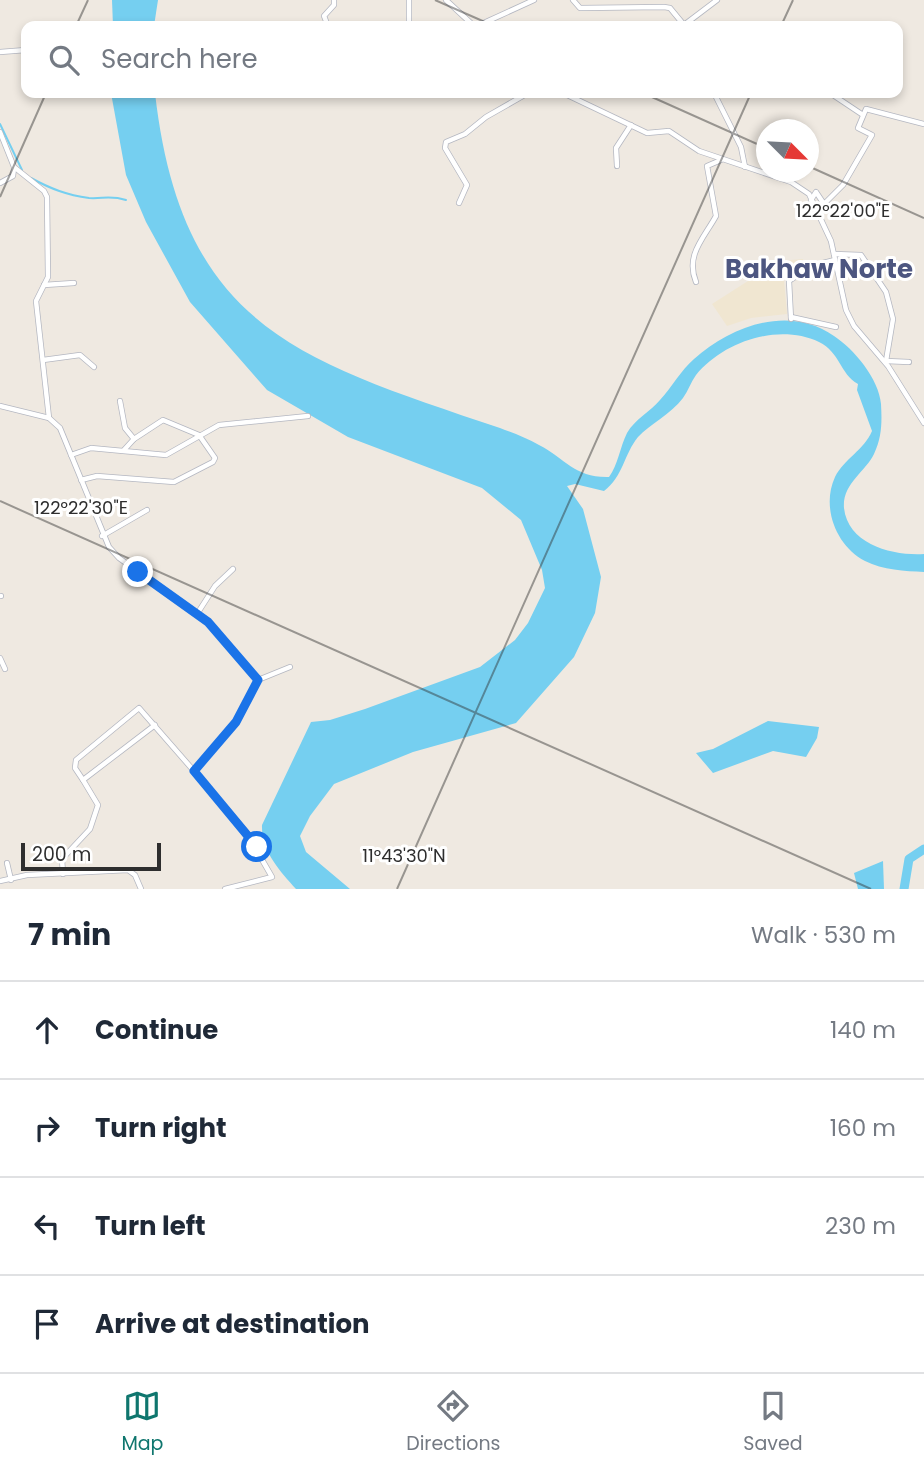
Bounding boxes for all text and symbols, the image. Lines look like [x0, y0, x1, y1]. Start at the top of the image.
search box [21, 21, 903, 98]
icon: search [45, 41, 83, 79]
text: Search here [101, 41, 258, 77]
north arrow [756, 119, 819, 182]
text: 122°22'00"E [796, 198, 890, 223]
district label: Bakhaw Norte [725, 251, 913, 287]
text: 122°22'30"E [34, 495, 128, 520]
route end [122, 556, 153, 587]
route start [241, 831, 272, 862]
scale bar [21, 840, 161, 872]
text: 200 m [32, 841, 91, 868]
text: 11°43'30"N [362, 843, 446, 868]
text: 7 min [28, 913, 111, 956]
text: Walk · 530 m [751, 919, 896, 951]
icon: ahead [28, 1011, 66, 1049]
text: Continue [95, 1012, 218, 1048]
text: 140 m [830, 1014, 896, 1046]
icon: right [28, 1109, 66, 1147]
text: Turn right [95, 1110, 227, 1146]
text: 160 m [830, 1112, 896, 1144]
icon: left [28, 1207, 66, 1245]
text: Turn left [95, 1208, 206, 1244]
text: 230 m [825, 1210, 896, 1242]
icon: arrive [28, 1305, 66, 1343]
text: Arrive at destination [95, 1306, 370, 1342]
tab: Map [121, 1387, 163, 1458]
tab: Directions [406, 1387, 501, 1458]
tab: Saved [743, 1387, 803, 1458]

